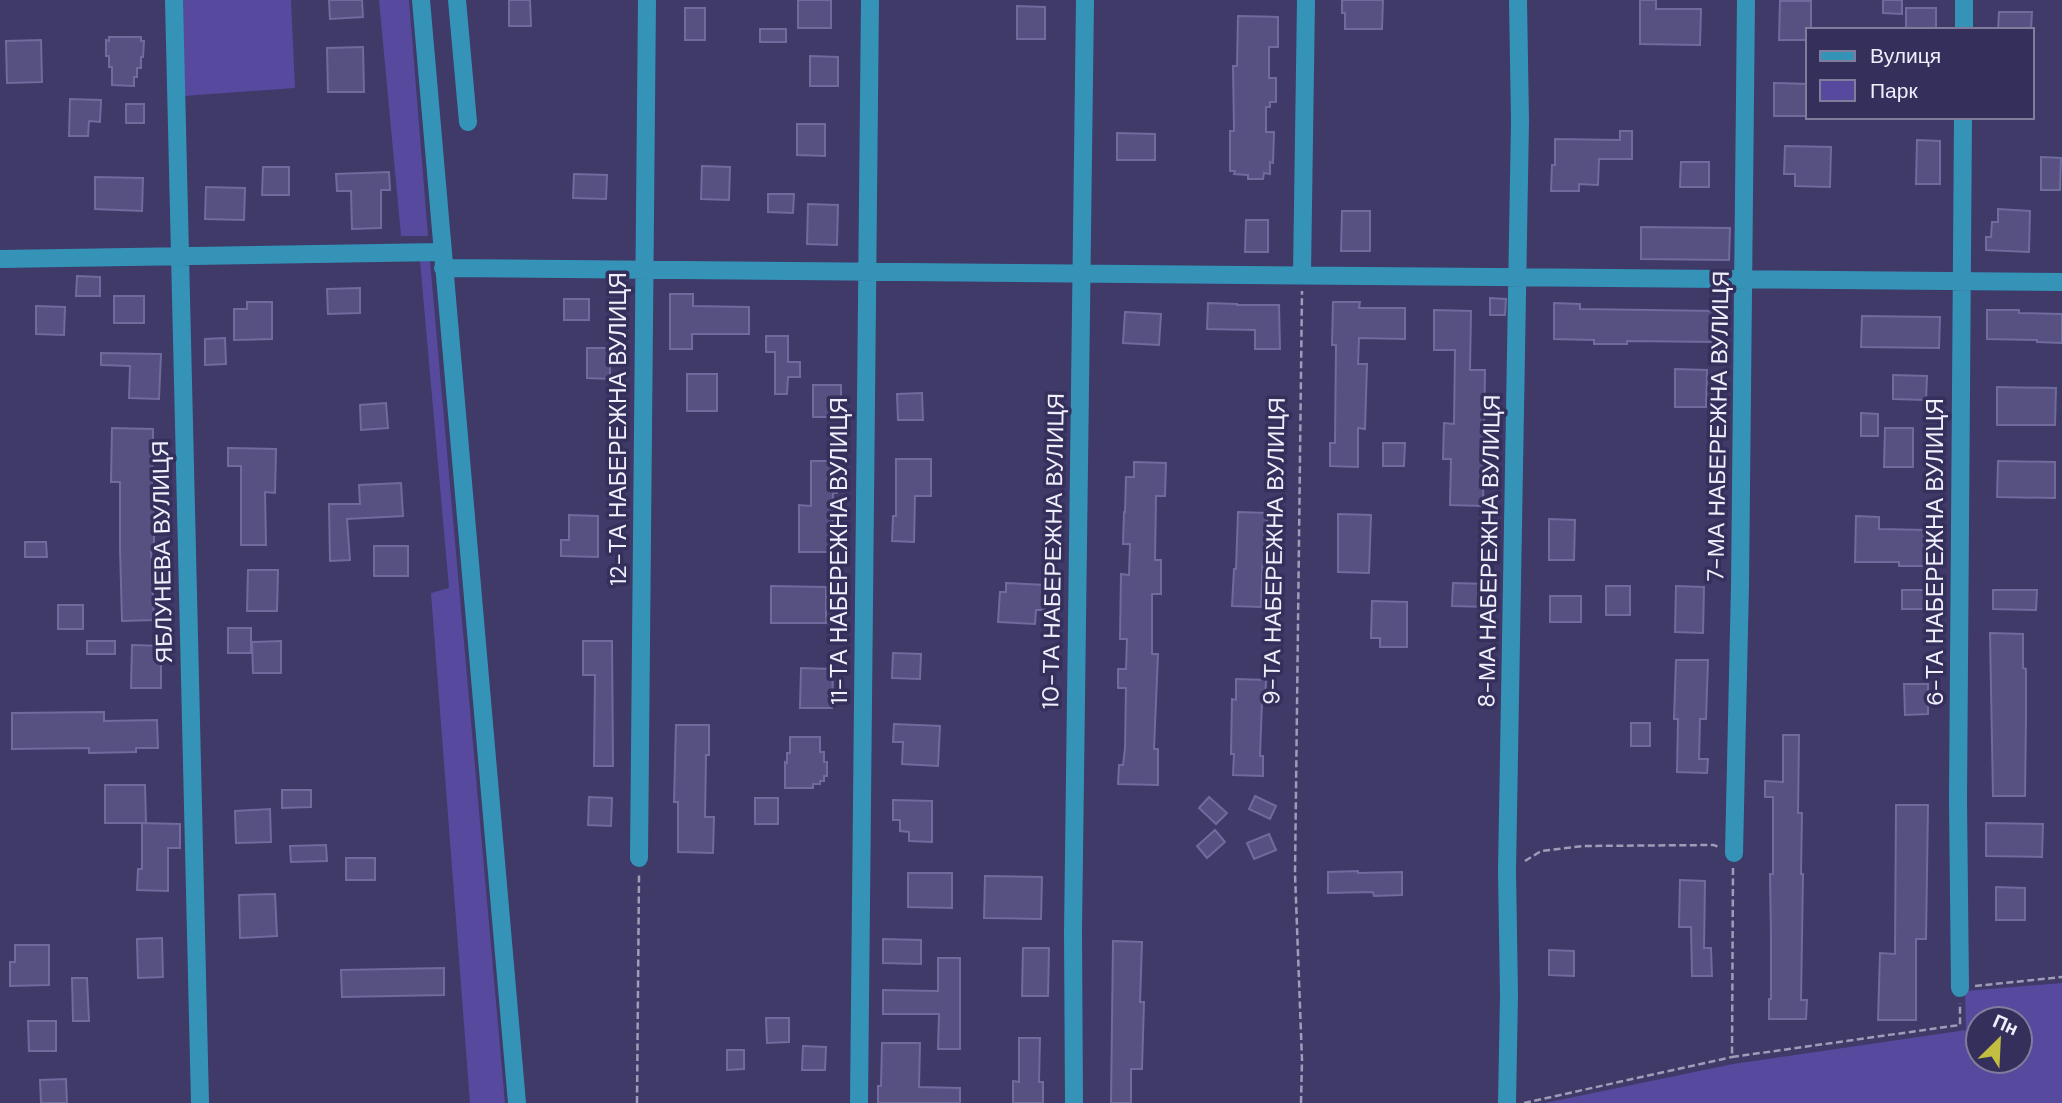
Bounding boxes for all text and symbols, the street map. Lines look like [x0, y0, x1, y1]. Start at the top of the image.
legend [1806, 28, 2034, 119]
text: Вулиця [1870, 42, 1941, 70]
text: Парк [1870, 77, 1918, 105]
street label: 7-МА НАБЕРЕЖНА ВУЛИЦЯ [1700, 270, 1736, 582]
street label: 12-ТА НАБЕРЕЖНА ВУЛИЦЯ [603, 272, 633, 586]
street label: 10-ТА НАБЕРЕЖНА ВУЛИЦЯ [1035, 393, 1071, 709]
street label: 8-МА НАБЕРЕЖНА ВУЛИЦЯ [1471, 394, 1507, 708]
street label: 11-ТА НАБЕРЕЖНА ВУЛИЦЯ [824, 397, 854, 705]
street label: 9-ТА НАБЕРЕЖНА ВУЛИЦЯ [1256, 397, 1292, 705]
street label: 6-ТА НАБЕРЕЖНА ВУЛИЦЯ [1920, 398, 1950, 706]
street label: ЯБЛУНЕВА ВУЛИЦЯ [145, 440, 179, 664]
north arrow [1964, 1005, 2034, 1075]
text: Пн [1989, 1008, 2022, 1041]

